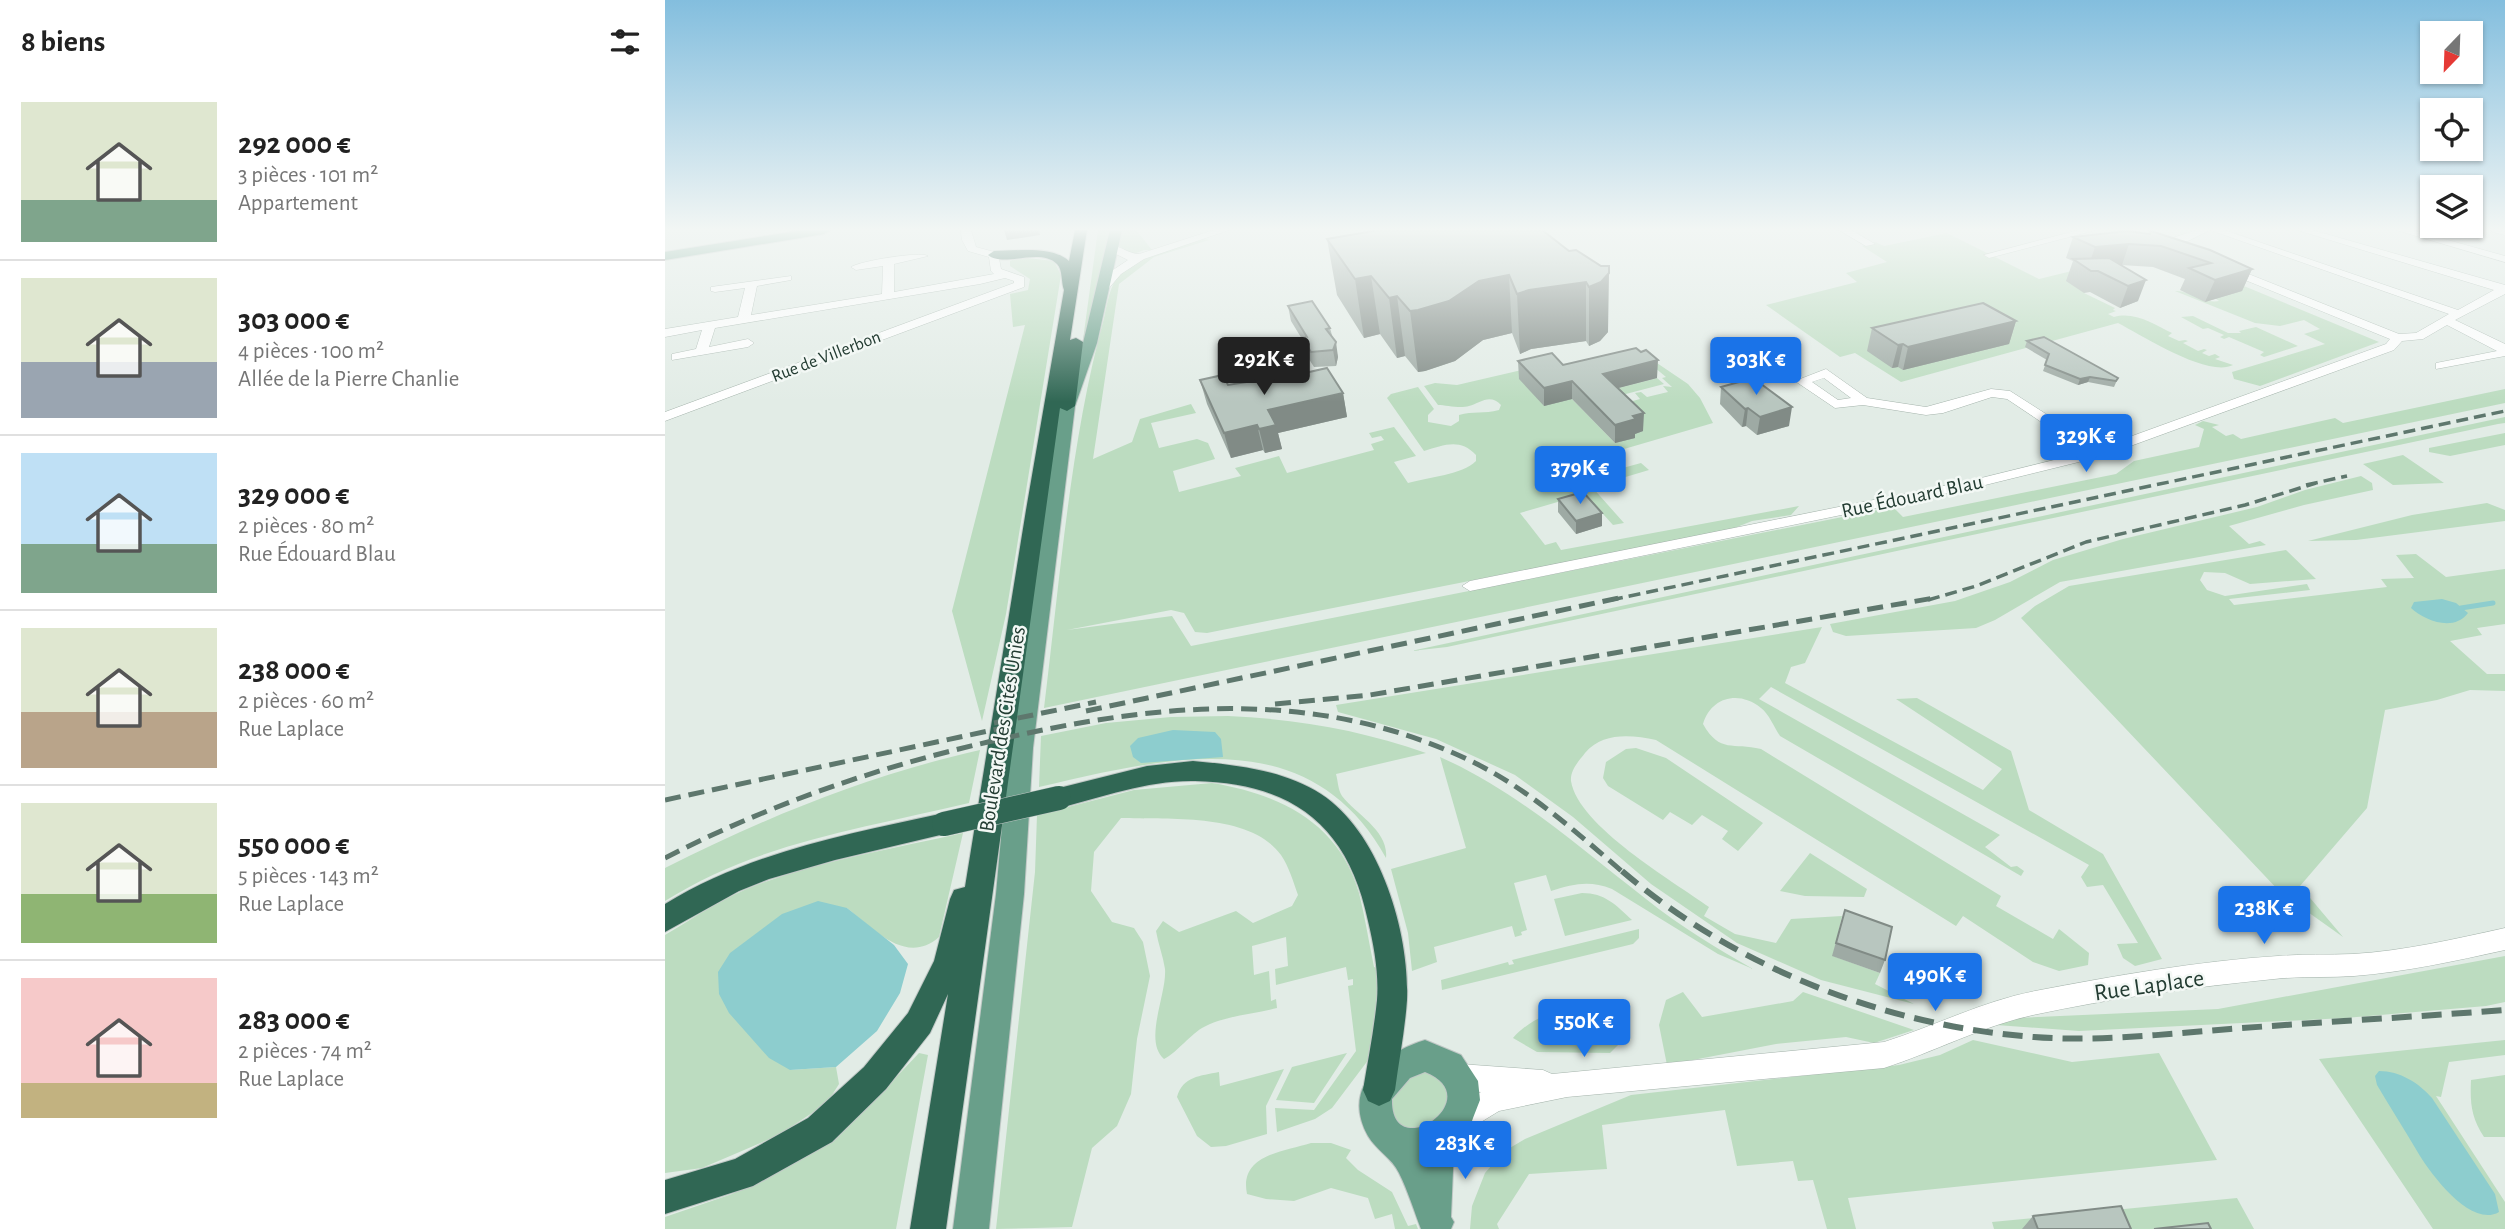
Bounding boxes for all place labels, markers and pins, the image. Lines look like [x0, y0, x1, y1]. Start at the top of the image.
pin: 292K € [1207, 338, 1321, 397]
pin: 303K € [1699, 338, 1813, 397]
pin: 329K € [2029, 414, 2143, 474]
pin: 379K € [1523, 447, 1637, 506]
pin: 238K € [2207, 886, 2321, 946]
pin: 490K € [1878, 954, 1992, 1013]
pin: 550K € [1527, 1000, 1641, 1059]
pin: 283K € [1408, 1122, 1522, 1181]

